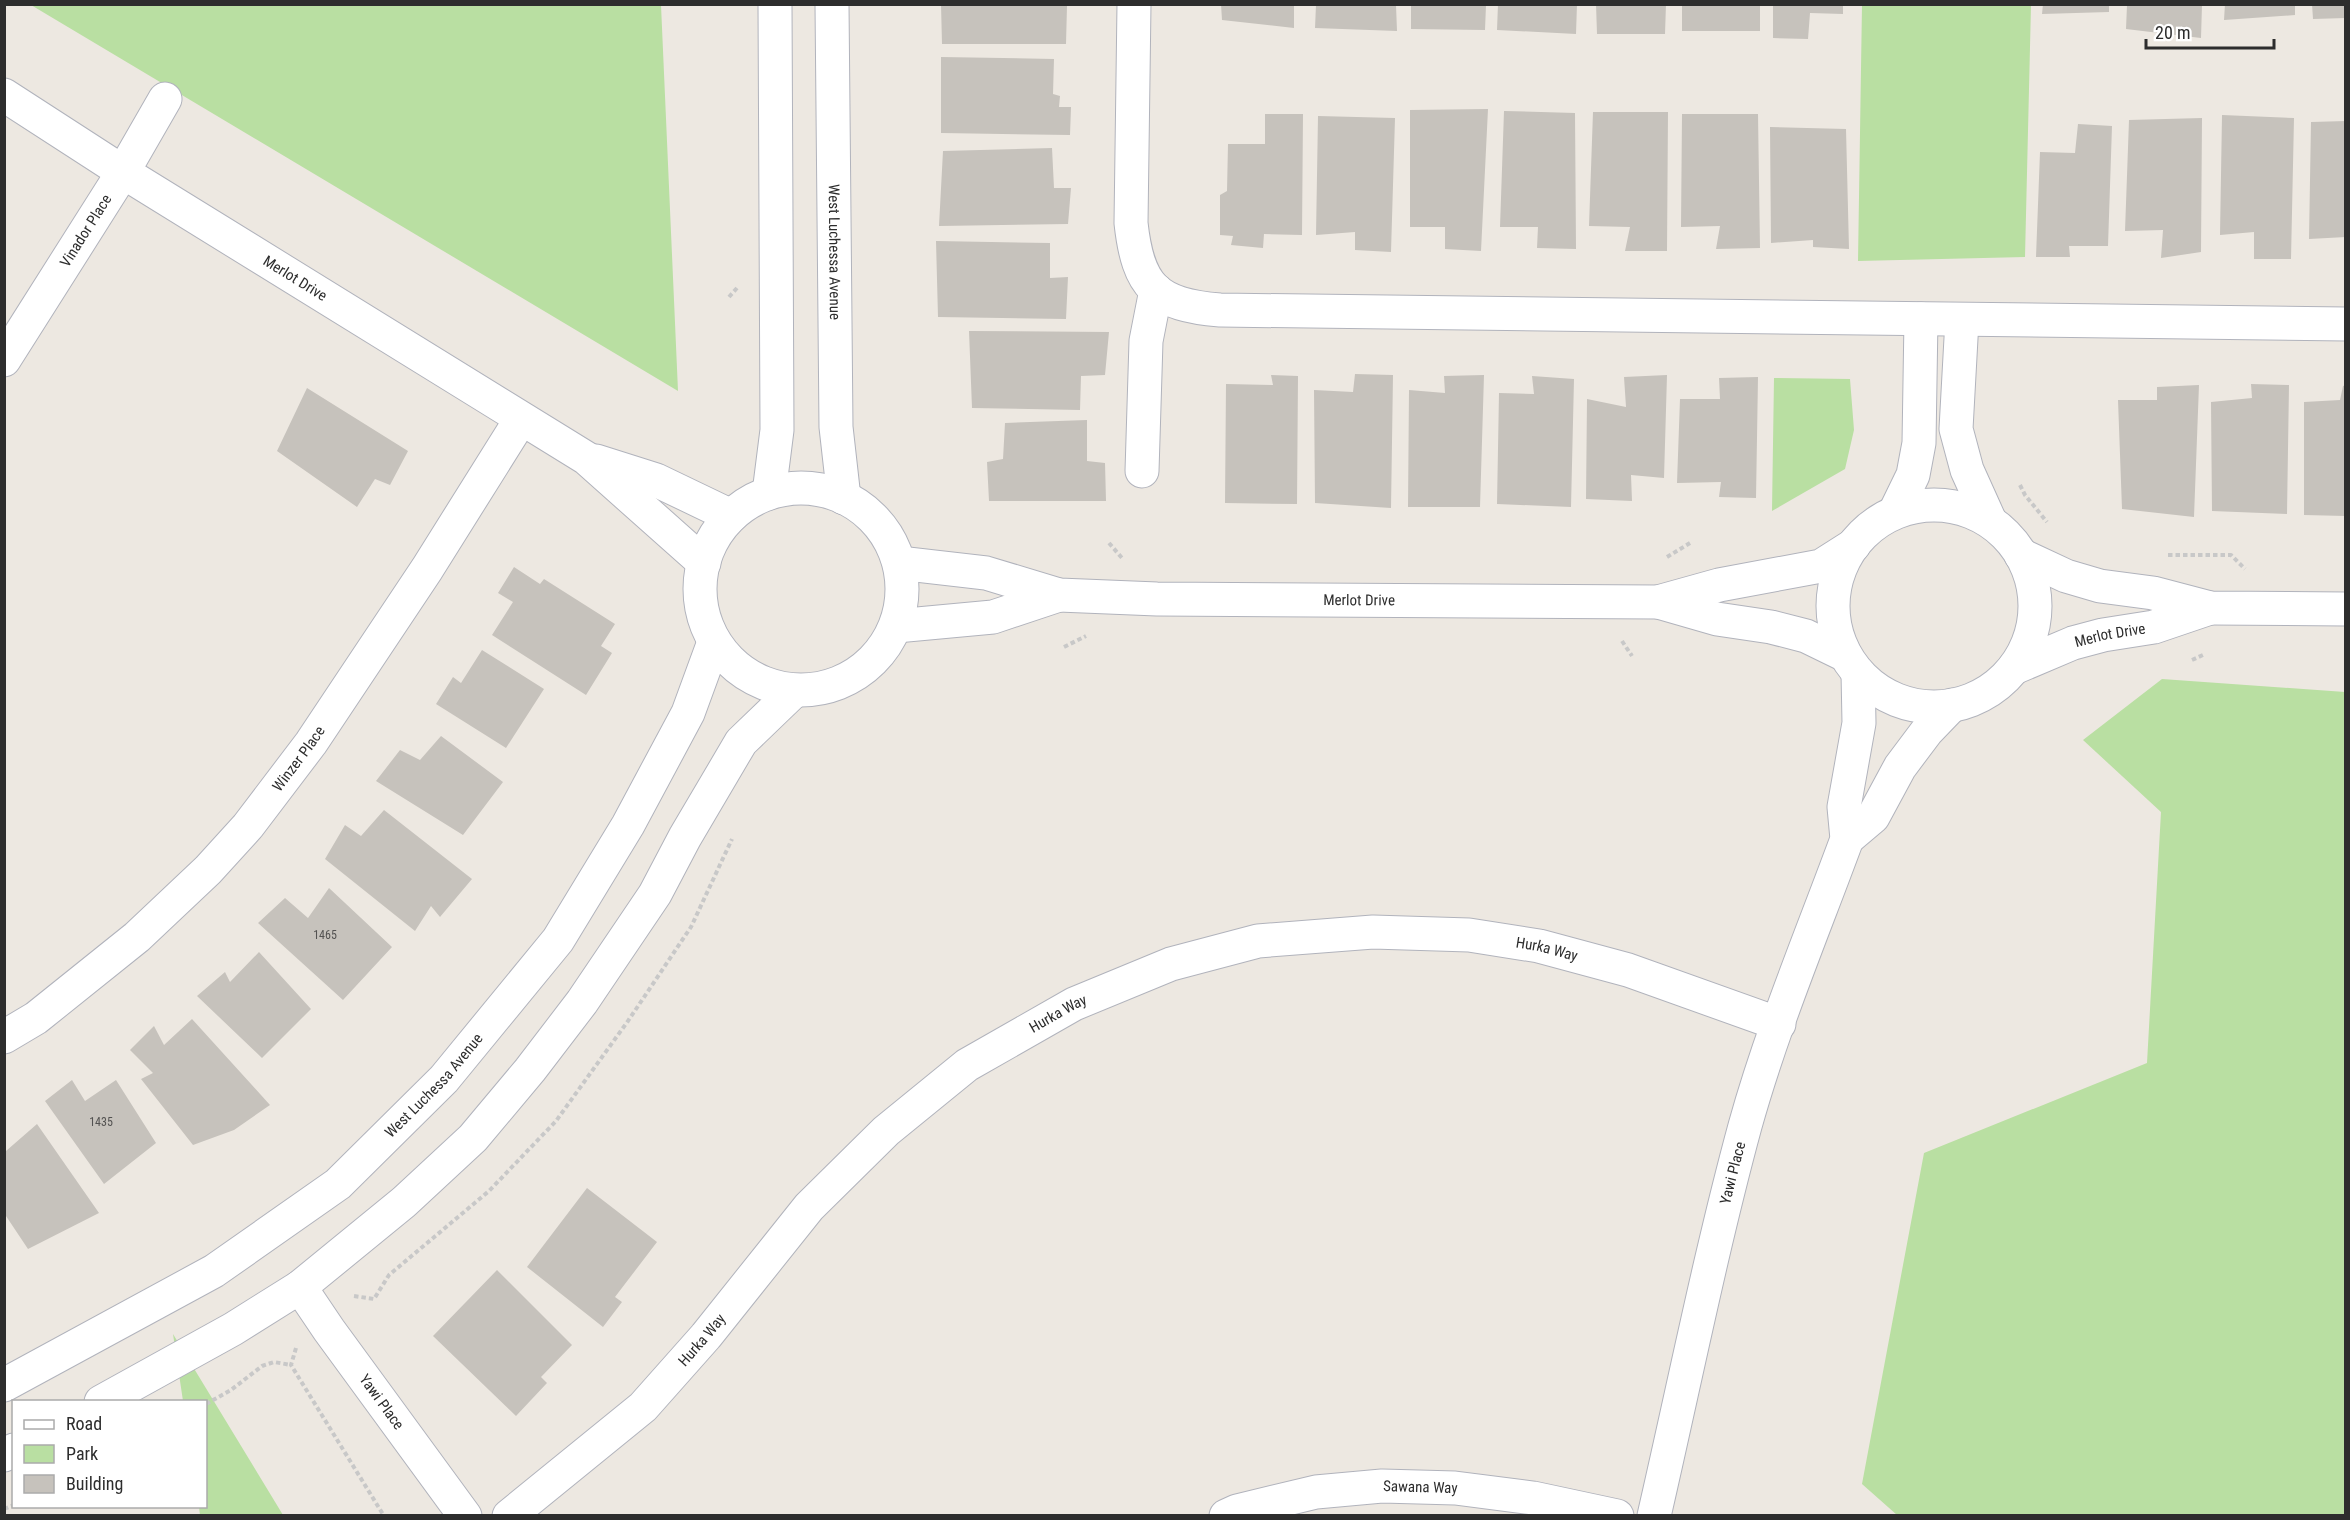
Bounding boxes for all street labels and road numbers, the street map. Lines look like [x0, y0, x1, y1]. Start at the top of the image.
street label: West Luchessa Avenue [825, 184, 844, 320]
street label: Vinador Place [56, 191, 115, 270]
street label: Merlot Drive [260, 252, 330, 305]
street label: Merlot Drive [1323, 591, 1395, 609]
street label: Merlot Drive [2073, 619, 2147, 651]
street label: Winzer Place [269, 723, 329, 795]
street label: Hurka Way [1515, 933, 1580, 965]
street label: Hurka Way [1026, 991, 1089, 1037]
street label: West Luchessa Avenue [381, 1030, 487, 1141]
street label: Yawi Place [1716, 1140, 1749, 1206]
street label: Hurka Way [675, 1310, 729, 1370]
street label: Yawi Place [355, 1371, 408, 1433]
street label: Sawana Way [1383, 1477, 1458, 1497]

